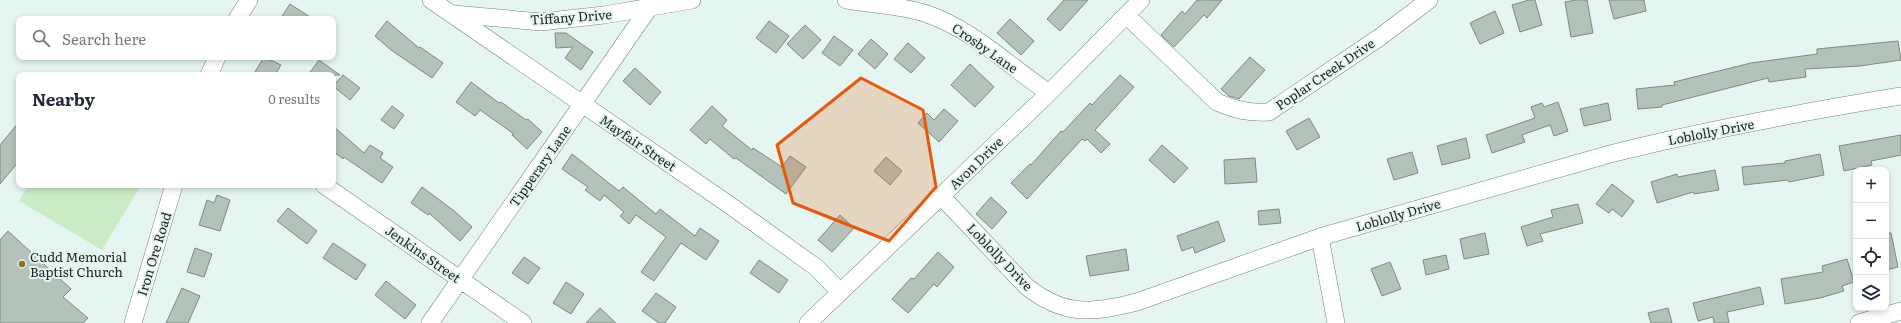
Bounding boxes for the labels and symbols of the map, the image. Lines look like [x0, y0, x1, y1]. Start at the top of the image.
street label: Tiffany Drive [529, 4, 613, 29]
street label: Crosby Lane [949, 18, 1022, 77]
street label: Poplar Creek Drive [1271, 33, 1378, 114]
street label: Mayfair Street [596, 110, 681, 176]
street label: Loblolly Drive [1666, 114, 1756, 149]
street label: Tipperary Lane [504, 121, 575, 210]
street label: Avon Drive [944, 132, 1007, 193]
street label: Loblolly Drive [1353, 193, 1443, 236]
street label: Iron Ore Road [132, 210, 175, 298]
street label: Loblolly Drive [963, 219, 1038, 295]
street label: Jenkins Street [382, 220, 466, 287]
place label: Cudd Memorial Baptist Church [30, 247, 127, 281]
marker: Cudd Memorial Baptist Church [17, 259, 27, 269]

